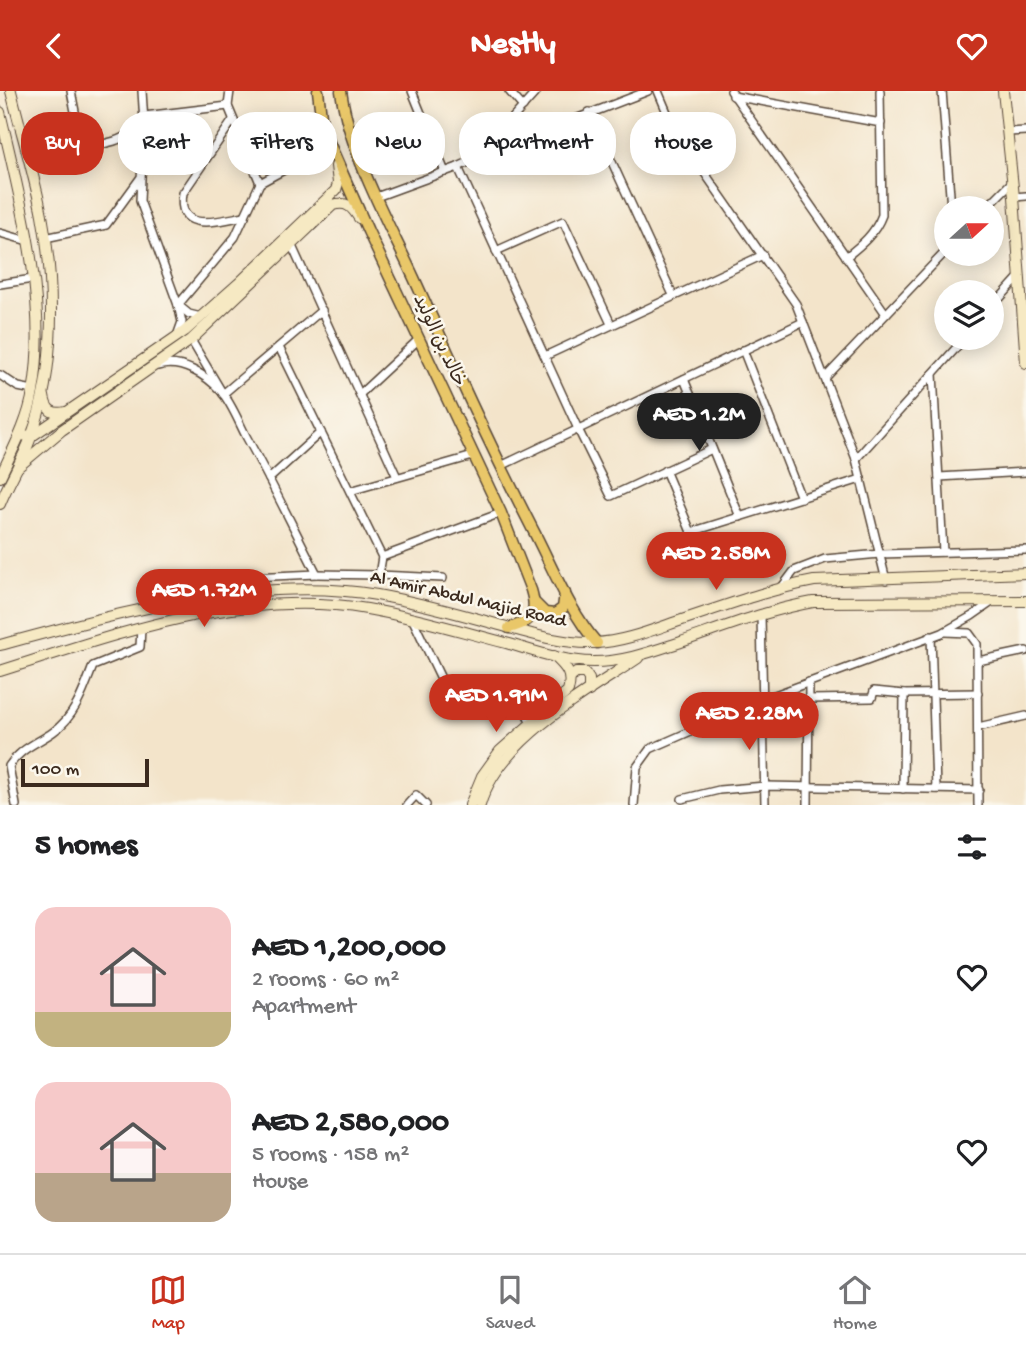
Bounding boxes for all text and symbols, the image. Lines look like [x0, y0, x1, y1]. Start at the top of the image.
icon: back [35, 27, 73, 65]
text: Nestly [470, 27, 556, 65]
icon: heart [953, 27, 991, 65]
chip: Buy [21, 112, 104, 175]
chip: Rent [118, 112, 213, 175]
chip: Filters [227, 112, 337, 175]
chip: New [351, 112, 445, 175]
chip: Apartment [459, 112, 616, 175]
chip: House [630, 112, 736, 175]
north arrow [934, 196, 1004, 266]
map controls [934, 196, 1004, 350]
button: layers [934, 280, 1004, 350]
street label: خالد بن الوليد [407, 291, 469, 391]
pin: AED 1.2M [627, 393, 771, 453]
text: AED 1.2M [653, 402, 745, 429]
pin: AED 2.58M [636, 533, 796, 592]
text: AED 2.58M [662, 541, 770, 568]
street label: Al Amir Abdul Majid Road [368, 566, 570, 634]
pin: AED 1.72M [124, 569, 284, 629]
text: AED 1.72M [152, 578, 256, 605]
pin: AED 1.91M [416, 675, 576, 734]
text: AED 1.91M [445, 683, 547, 710]
pin: AED 2.28M [669, 693, 829, 752]
text: AED 2.28M [696, 701, 802, 728]
scale bar [21, 756, 149, 788]
text: 100 m [32, 759, 79, 782]
icon: filters [953, 828, 991, 866]
text: 5 homes [35, 830, 137, 865]
text: AED 1,200,000 [252, 932, 446, 967]
icon: home [91, 935, 175, 1019]
icon: heart [953, 958, 991, 996]
text: 2 rooms · 60 m² [252, 967, 399, 994]
text: Apartment [252, 994, 356, 1021]
text: AED 2,580,000 [252, 1107, 449, 1142]
icon: home [91, 1110, 175, 1194]
icon: heart [953, 1133, 991, 1171]
text: 5 rooms · 158 m² [252, 1142, 409, 1169]
text: House [252, 1169, 308, 1196]
tab: Map [149, 1271, 187, 1336]
tab: Saved [486, 1271, 534, 1336]
tab: Home [833, 1271, 877, 1336]

